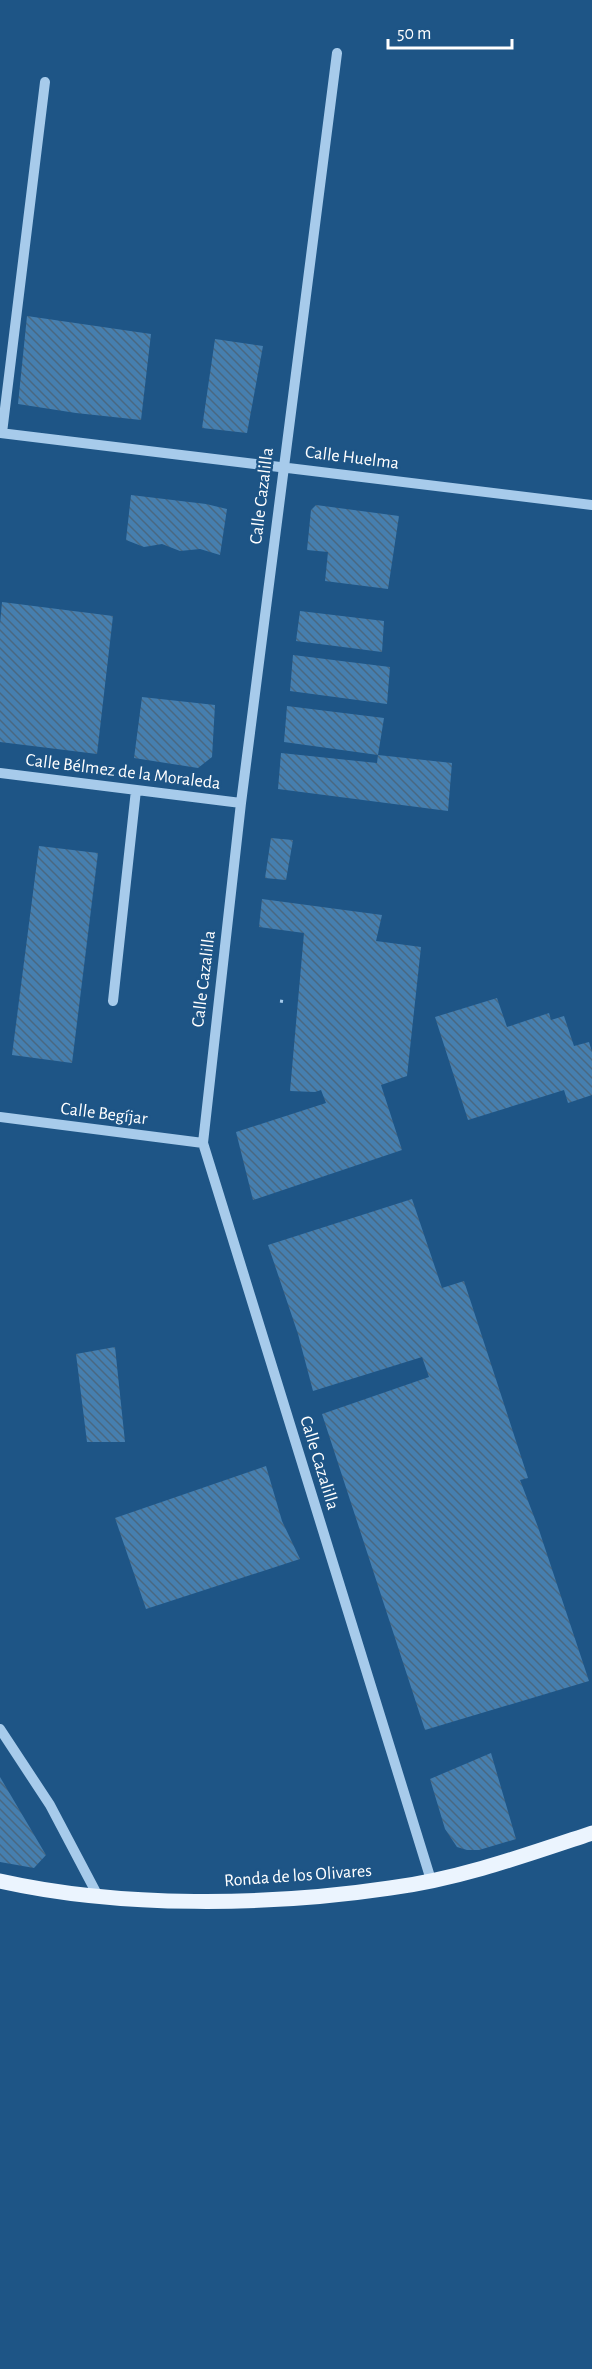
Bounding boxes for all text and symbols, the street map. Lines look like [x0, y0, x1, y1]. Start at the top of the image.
scale bar [388, 12, 512, 50]
text: 50 m [397, 25, 431, 43]
street label: Calle Huelma [304, 443, 400, 473]
street label: Calle Cazalilla [247, 447, 277, 545]
street label: Calle Bélmez de la Moraleda [24, 751, 222, 793]
street label: Calle Cazalilla [189, 930, 219, 1028]
street label: Calle Begíjar [60, 1100, 149, 1128]
street label: Calle Cazalilla [296, 1414, 342, 1512]
street label: Ronda de los Olivares [224, 1862, 372, 1890]

